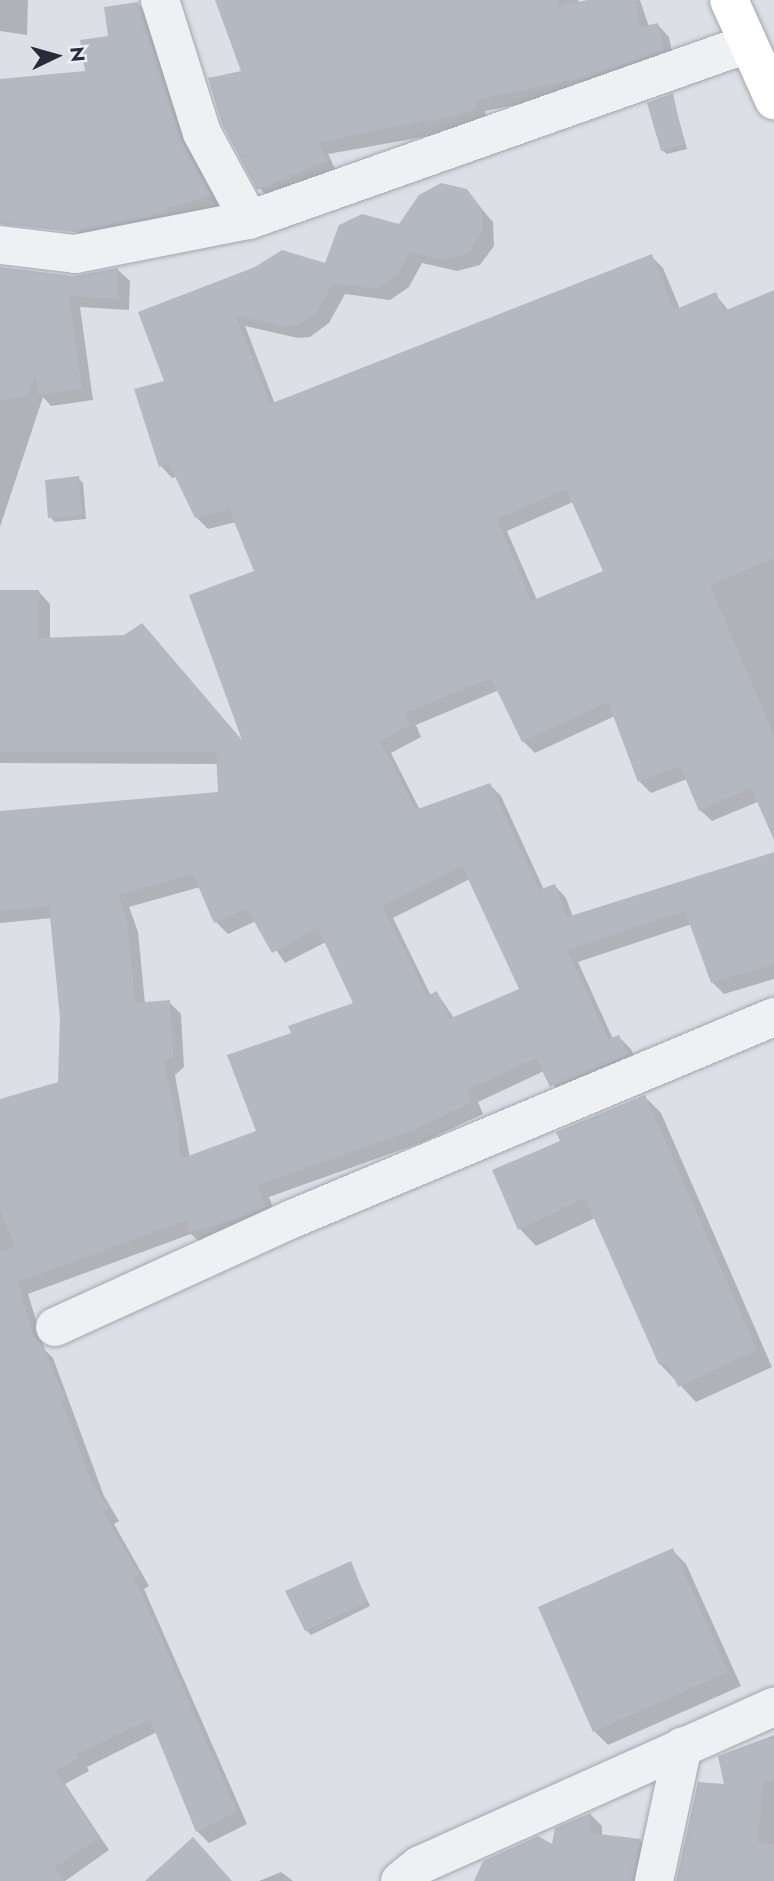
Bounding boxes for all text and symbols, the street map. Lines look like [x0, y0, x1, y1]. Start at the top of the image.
north arrow [21, 21, 91, 91]
text: N [63, 45, 92, 63]

